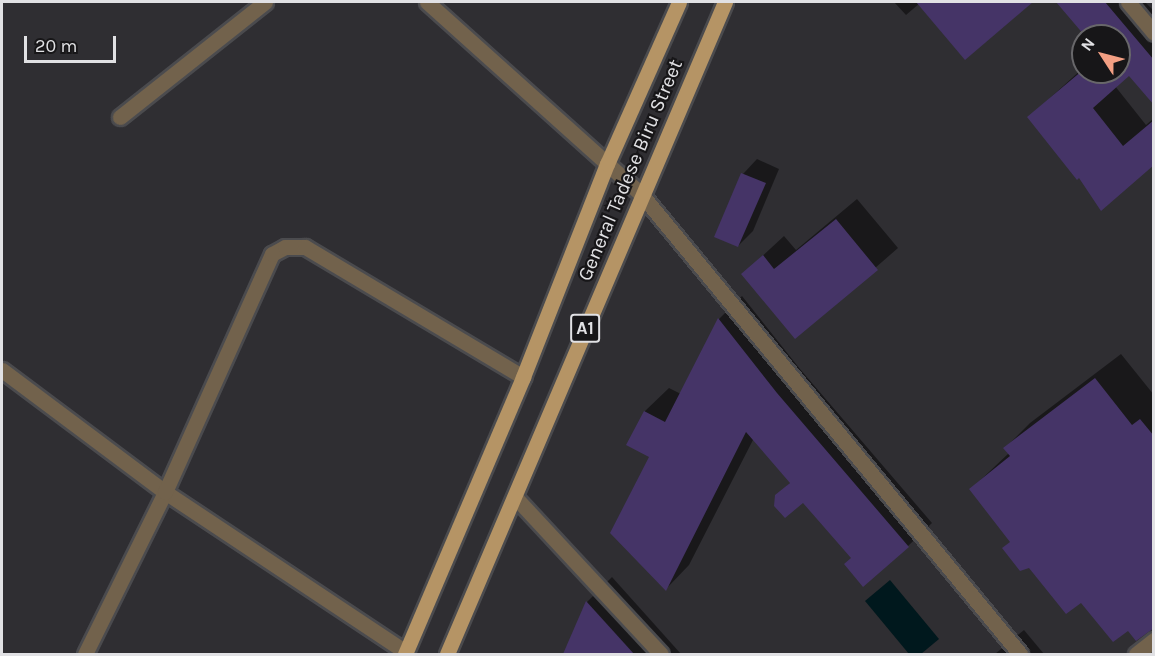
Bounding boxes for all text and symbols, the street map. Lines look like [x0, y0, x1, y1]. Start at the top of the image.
scale bar [27, 24, 118, 62]
north arrow [1071, 24, 1131, 84]
text: N [1077, 34, 1099, 55]
text: 20 m [35, 35, 77, 57]
street label: General Tadese Biru Street [572, 56, 688, 284]
road number: A1 [570, 313, 600, 343]

